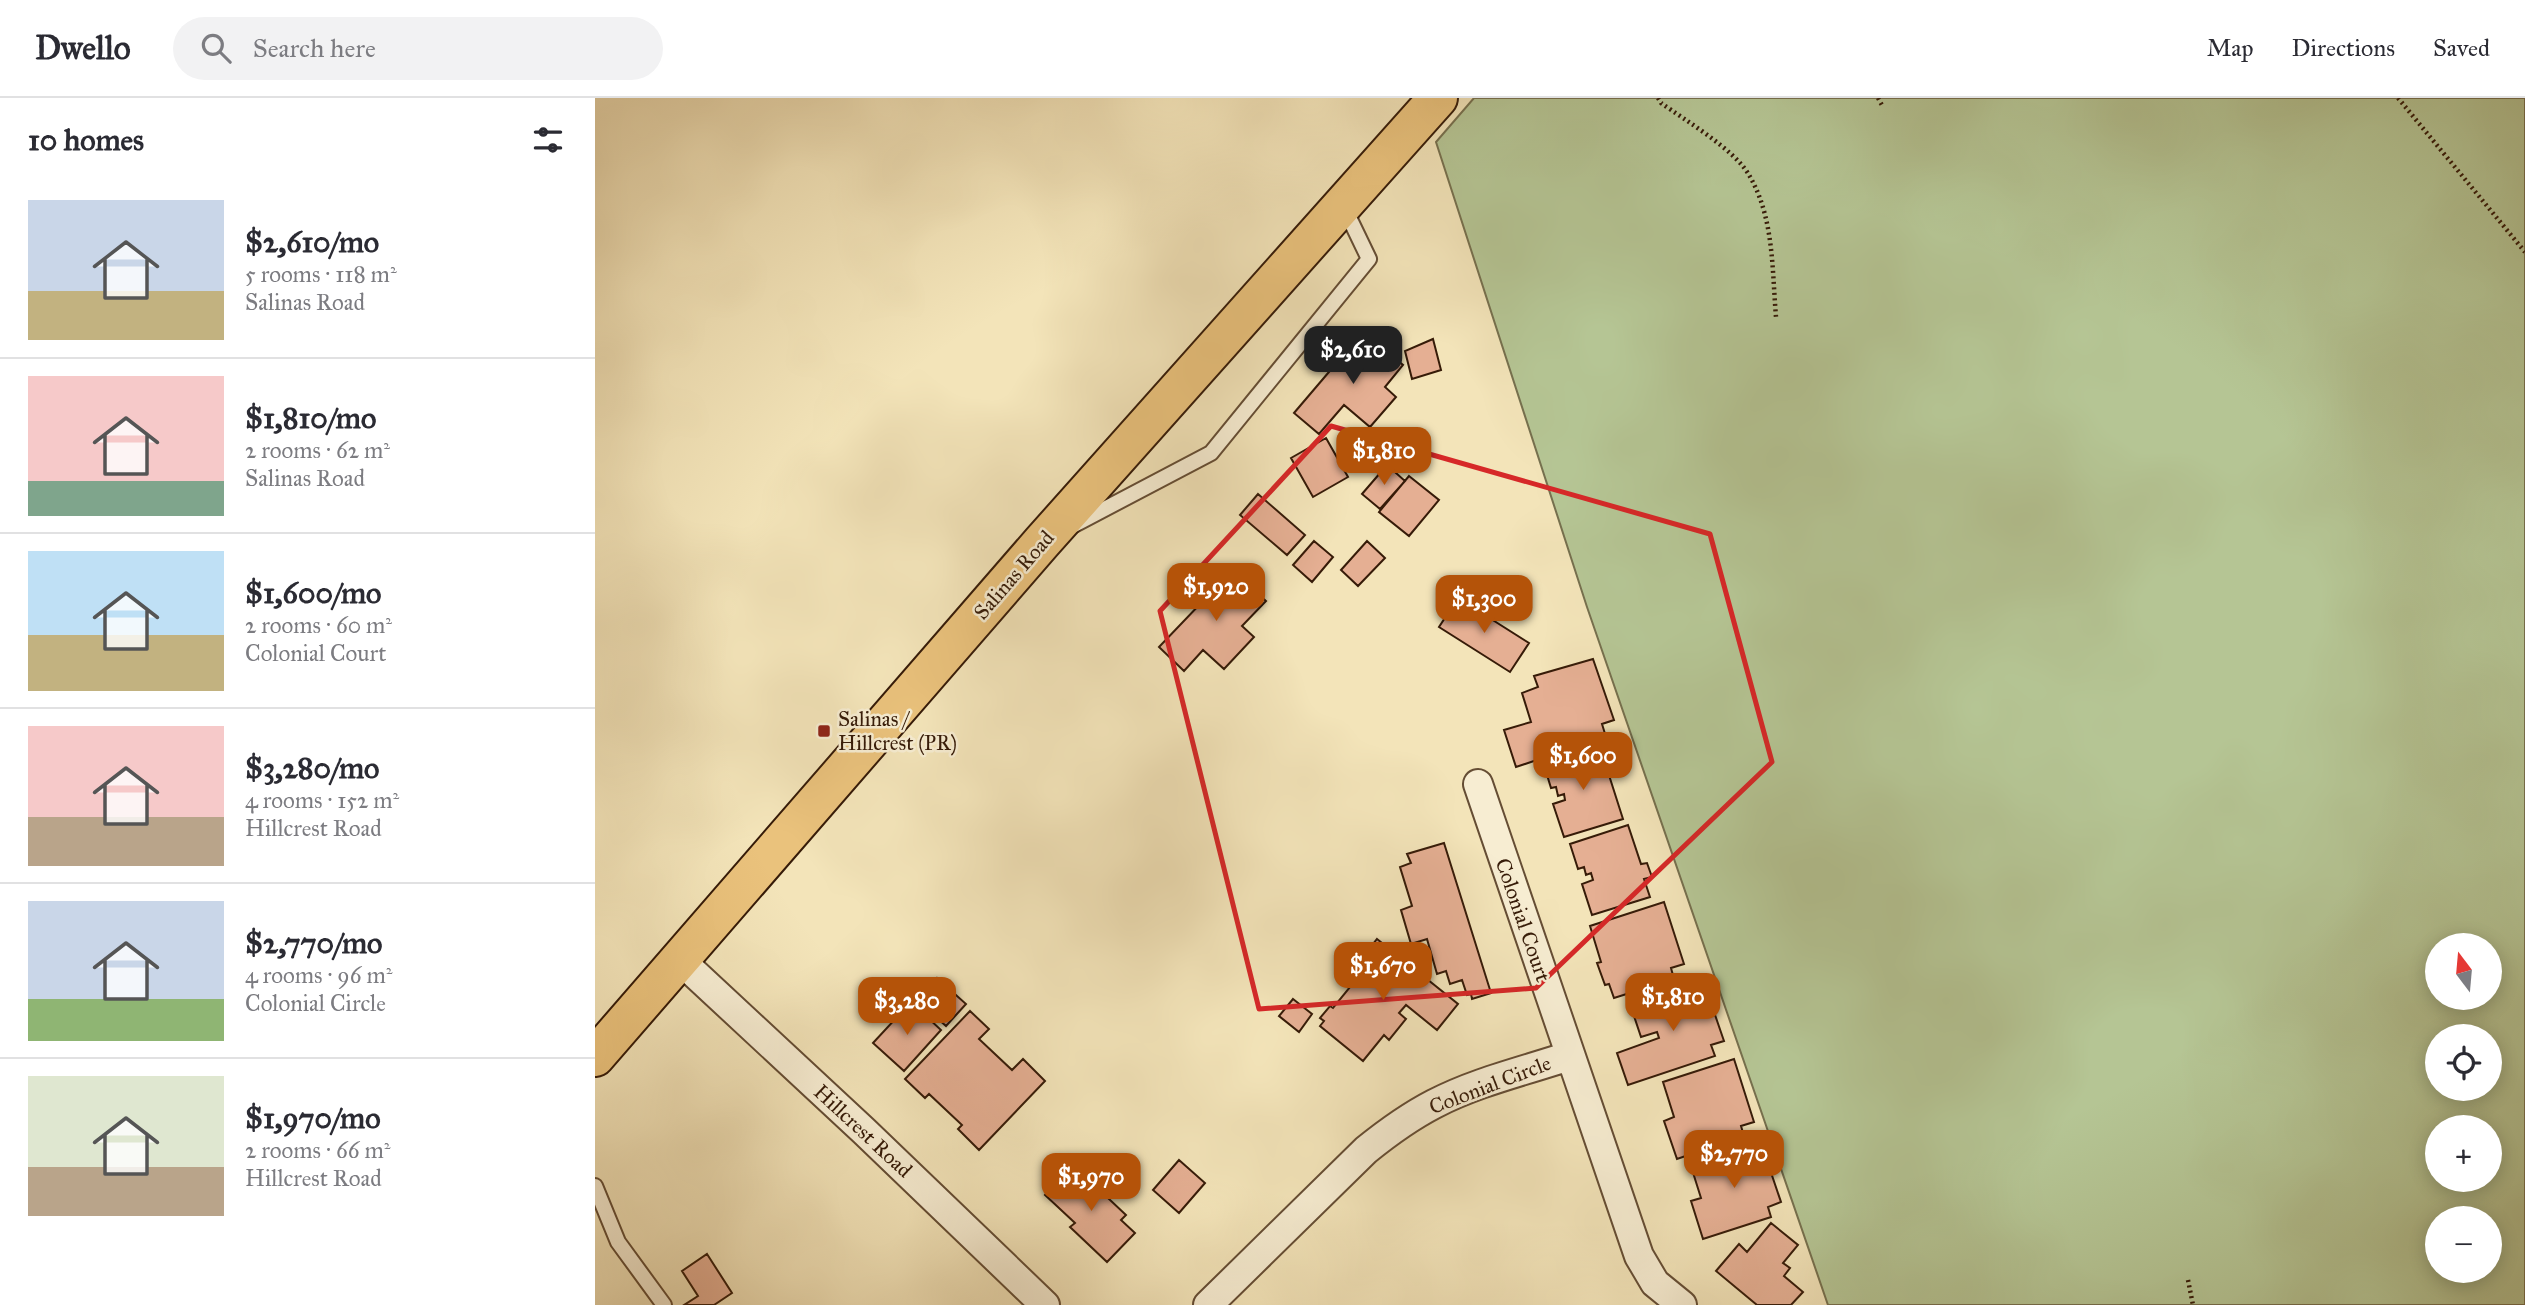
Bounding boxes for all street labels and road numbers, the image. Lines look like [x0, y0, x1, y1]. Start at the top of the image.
street label: Salinas Road [968, 525, 1060, 625]
street label: Colonial Court [1490, 855, 1556, 986]
street label: Colonial Circle [1425, 1050, 1555, 1120]
street label: Hillcrest Road [808, 1079, 918, 1183]

